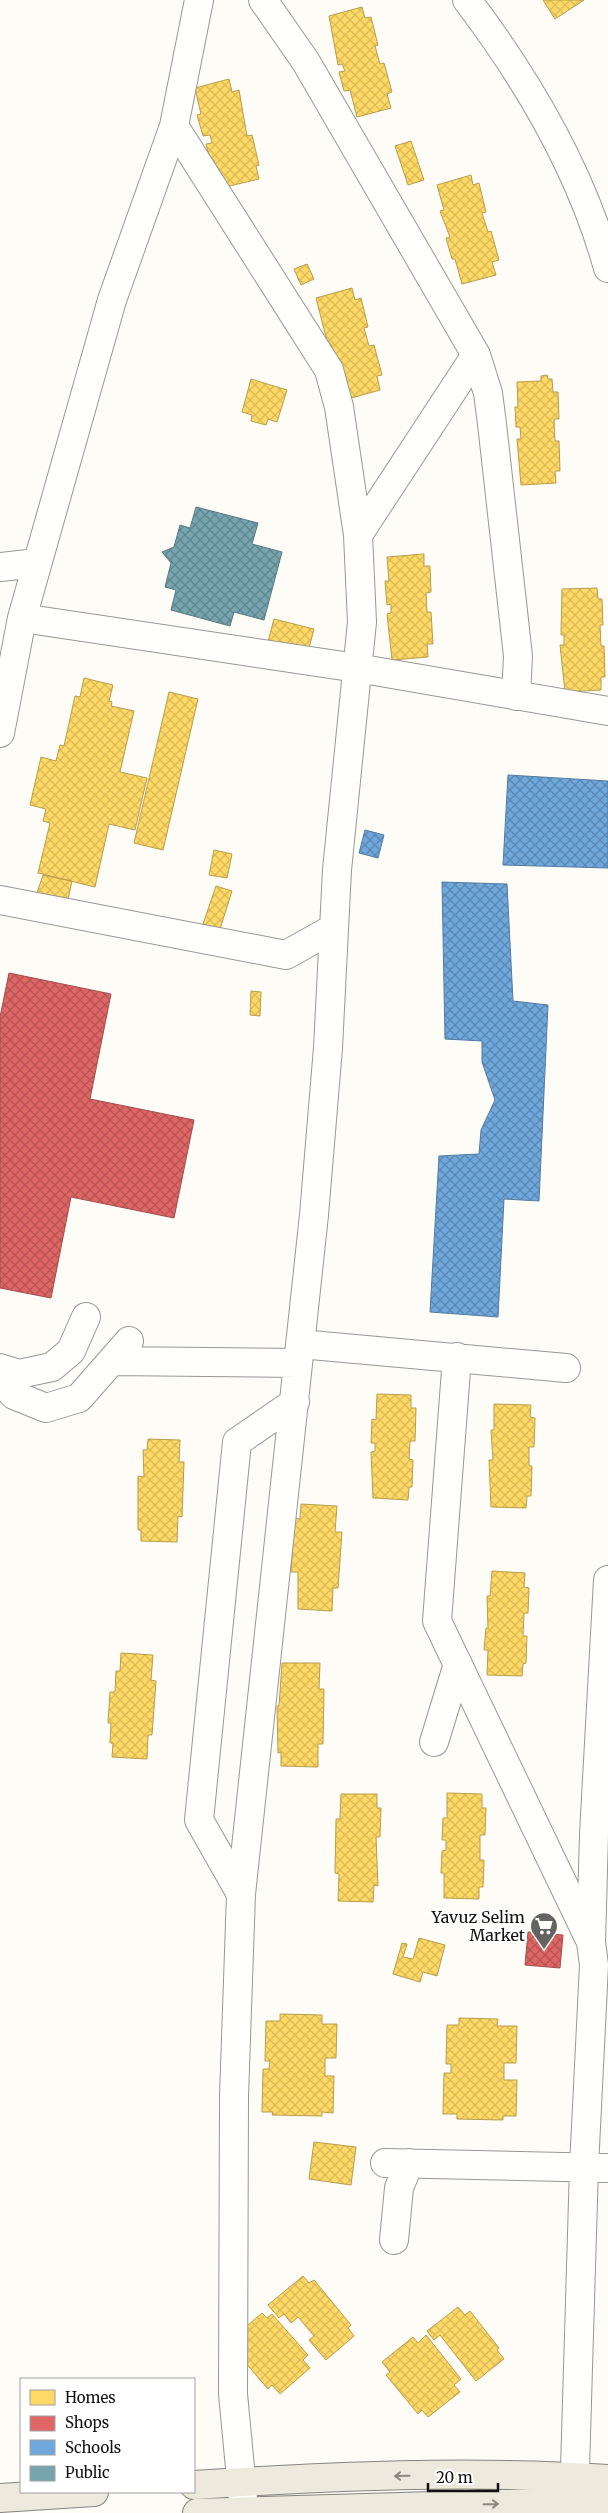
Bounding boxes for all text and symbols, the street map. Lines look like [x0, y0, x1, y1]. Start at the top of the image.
place label: Yavuz Selim Market [431, 1907, 526, 1945]
supermarket icon: Yavuz Selim Market [529, 1911, 559, 1950]
legend [20, 2378, 195, 2493]
text: Homes [65, 2388, 116, 2407]
text: Shops [65, 2413, 109, 2432]
text: Schools [65, 2438, 121, 2457]
scale bar [428, 2460, 498, 2492]
text: Public [65, 2463, 110, 2482]
text: 20 m [436, 2468, 473, 2487]
one-way arrow [394, 2471, 410, 2480]
one-way arrow [482, 2499, 498, 2509]

